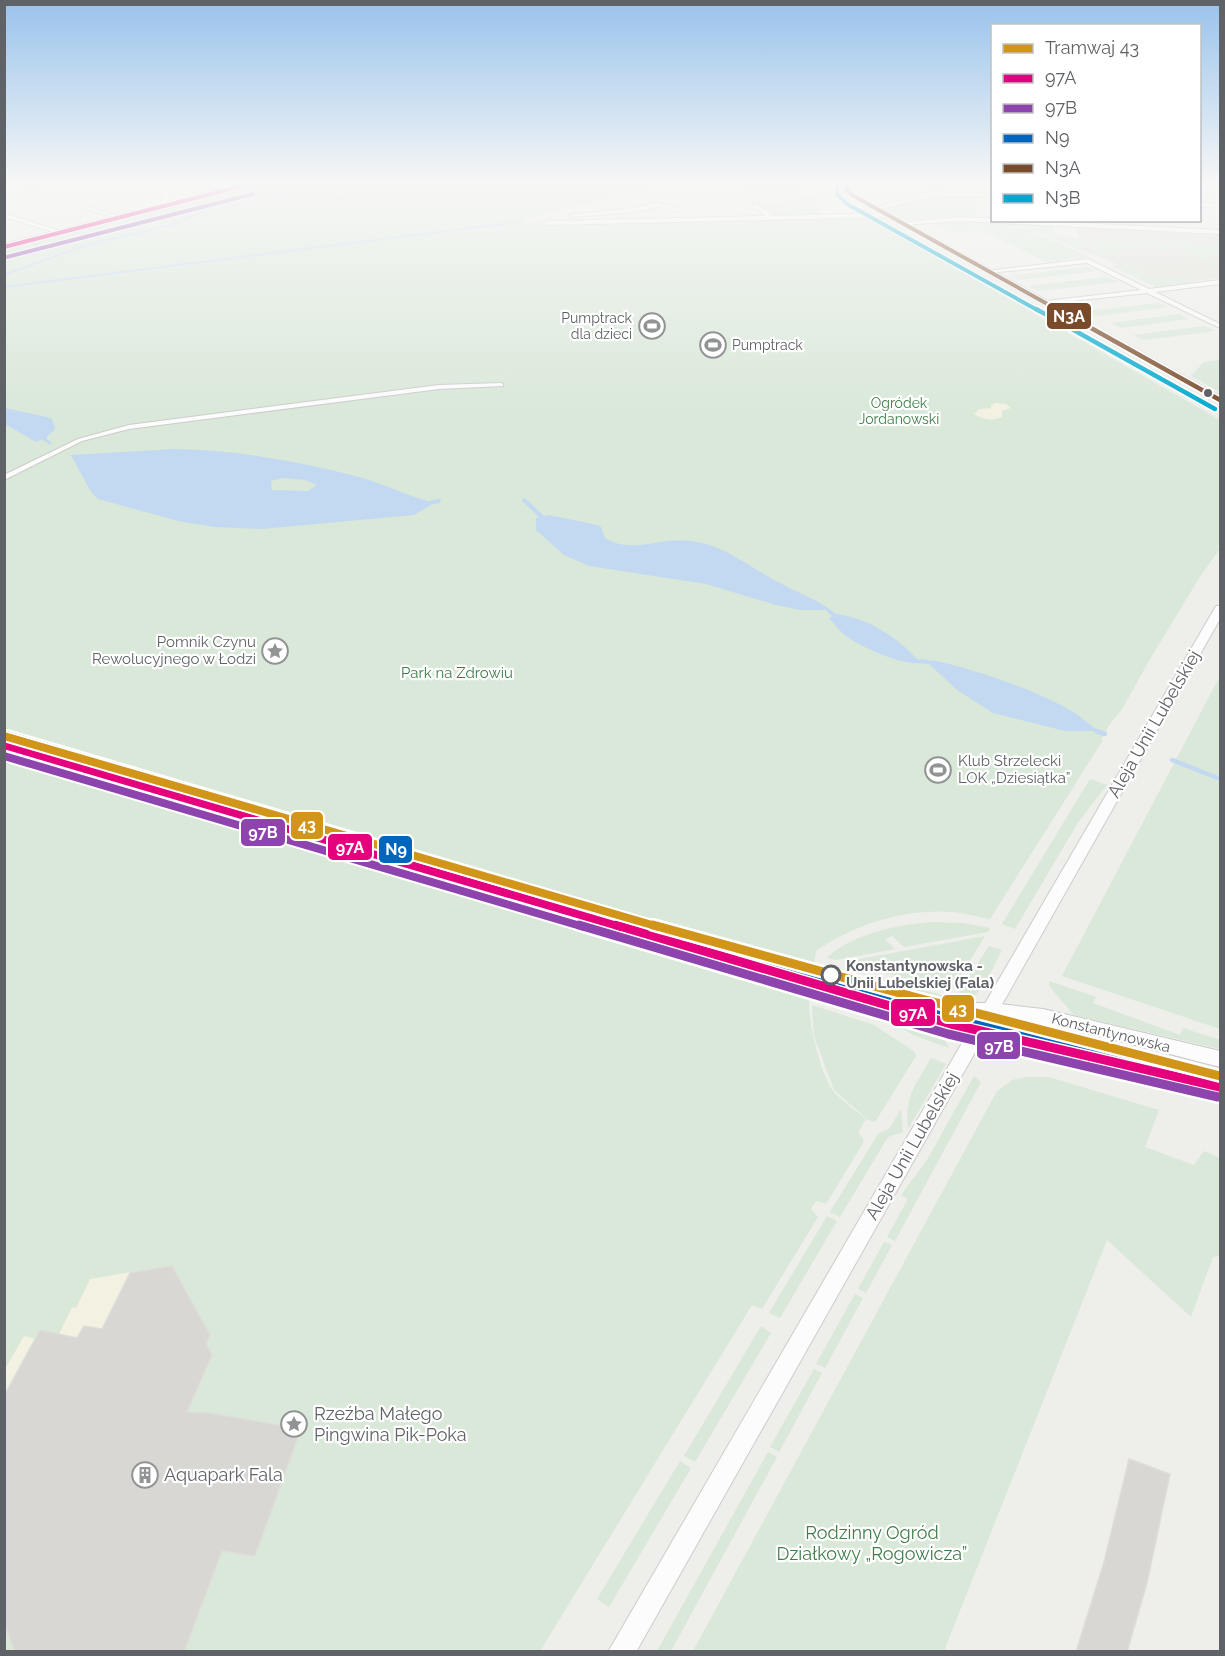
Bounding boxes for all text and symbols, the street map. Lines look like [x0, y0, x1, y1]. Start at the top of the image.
legend [991, 24, 1201, 222]
text: Tramwaj 43 [1045, 37, 1139, 58]
text: 97A [1045, 67, 1076, 88]
text: 97B [1045, 97, 1077, 118]
text: N9 [1045, 127, 1069, 148]
text: N3A [1045, 157, 1081, 178]
text: N3B [1045, 187, 1081, 208]
line badge: N3A [1046, 302, 1092, 330]
text: N3A [1053, 307, 1085, 326]
place label: Pumptrack dla dzieci [561, 310, 633, 342]
sports icon: Pumptrack dla dzieci [637, 311, 667, 341]
sports icon: Pumptrack [698, 330, 728, 360]
place label: Pumptrack [732, 337, 803, 353]
unlabelled marker [1202, 387, 1214, 399]
park label: Ogródek Jordanowski [859, 395, 939, 427]
place label: Pomnik Czynu Rewolucyjnego w Łodzi [92, 633, 256, 668]
place icon: Pomnik Czynu Rewolucyjnego w Łodzi [260, 636, 290, 666]
street label: Aleja Unii Lubelskiej [1103, 646, 1204, 801]
park label: Park na Zdrowiu [401, 664, 513, 682]
place label: Klub Strzelecki LOK „Dziesiątka” [958, 752, 1070, 787]
sports icon: Klub Strzelecki LOK „Dziesiątka” [923, 755, 953, 785]
line badge: 43 [290, 811, 324, 840]
text: 43 [298, 816, 316, 835]
line badge: 97B [240, 818, 286, 847]
text: 97B [248, 823, 278, 842]
line badge: 97A [327, 833, 373, 861]
line badge: N9 [378, 835, 413, 864]
text: 97A [336, 838, 365, 857]
text: N9 [385, 840, 407, 859]
place label: Konstantynowska - Unii Lubelskiej (Fala) [846, 957, 994, 992]
marker: Konstantynowska - Unii Lubelskiej (Fala) [821, 965, 841, 985]
line badge: 43 [941, 994, 975, 1023]
line badge: 97A [890, 998, 936, 1027]
text: 43 [949, 1000, 967, 1019]
text: 97A [899, 1004, 928, 1023]
street label: Konstantynowska [1050, 1010, 1172, 1056]
line badge: 97B [976, 1031, 1021, 1060]
text: 97B [984, 1037, 1014, 1056]
street label: Aleja Unii Lubelskiej [861, 1068, 962, 1223]
place label: Rzeźba Małego Pingwina Pik-Poka [314, 1403, 467, 1445]
place icon: Rzeźba Małego Pingwina Pik-Poka [279, 1409, 309, 1439]
building icon: Aquapark Fala [130, 1460, 160, 1490]
place label: Aquapark Fala [164, 1464, 283, 1485]
park label: Rodzinny Ogród Działkowy „Rogowicza” [777, 1522, 967, 1564]

